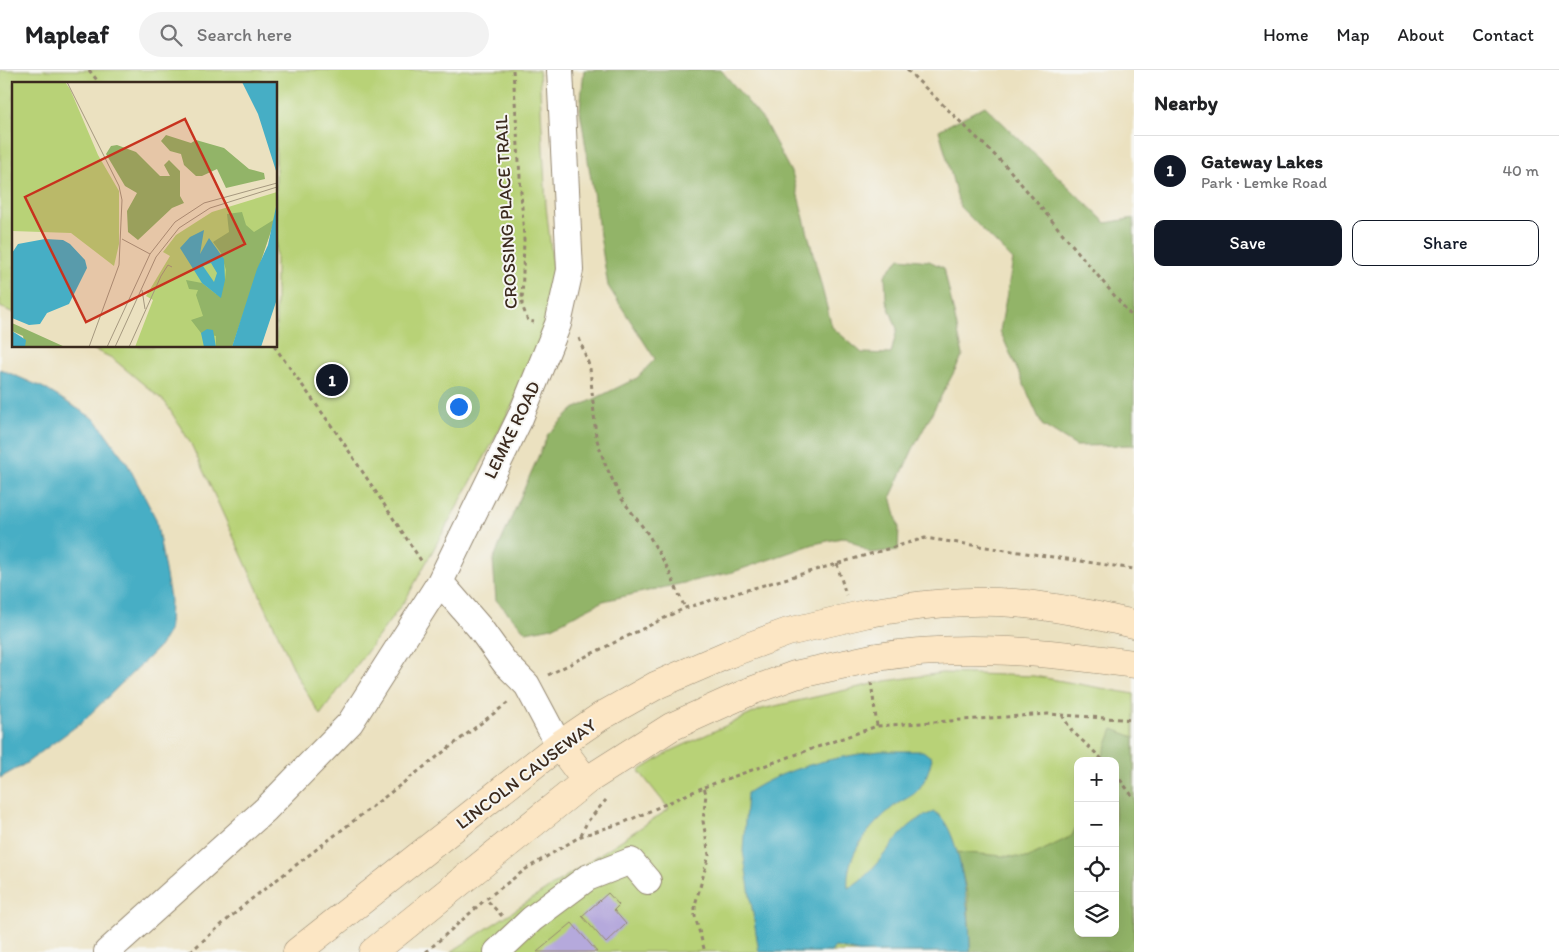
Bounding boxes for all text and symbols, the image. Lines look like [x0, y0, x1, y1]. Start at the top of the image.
search box [139, 12, 489, 57]
text: Mapleaf [25, 20, 109, 49]
icon: search [157, 21, 185, 49]
text: Search here [197, 23, 292, 46]
text: Home [1263, 24, 1309, 46]
text: Map [1337, 24, 1370, 46]
text: About [1398, 24, 1444, 46]
text: Contact [1472, 24, 1534, 46]
inset map [12, 82, 278, 348]
text: Nearby [1154, 90, 1218, 115]
street label: CROSSING PLACE TRAIL [490, 114, 522, 310]
text: Gateway Lakes [1201, 150, 1323, 173]
text: 1 [1166, 161, 1174, 180]
text: 40 m [1502, 161, 1539, 180]
text: Park · Lemke Road [1201, 173, 1327, 192]
button: Save [1154, 220, 1342, 266]
button: Share [1352, 220, 1539, 266]
pin: 1 [316, 361, 348, 399]
street label: LEMKE ROAD [479, 378, 545, 482]
your location [446, 394, 472, 420]
street label: LINCOLN CAUSEWAY [451, 714, 601, 834]
map controls [1074, 757, 1119, 937]
button: + [1074, 757, 1119, 802]
button: − [1074, 802, 1119, 847]
button: locate [1074, 847, 1119, 892]
button: layers [1074, 892, 1119, 937]

